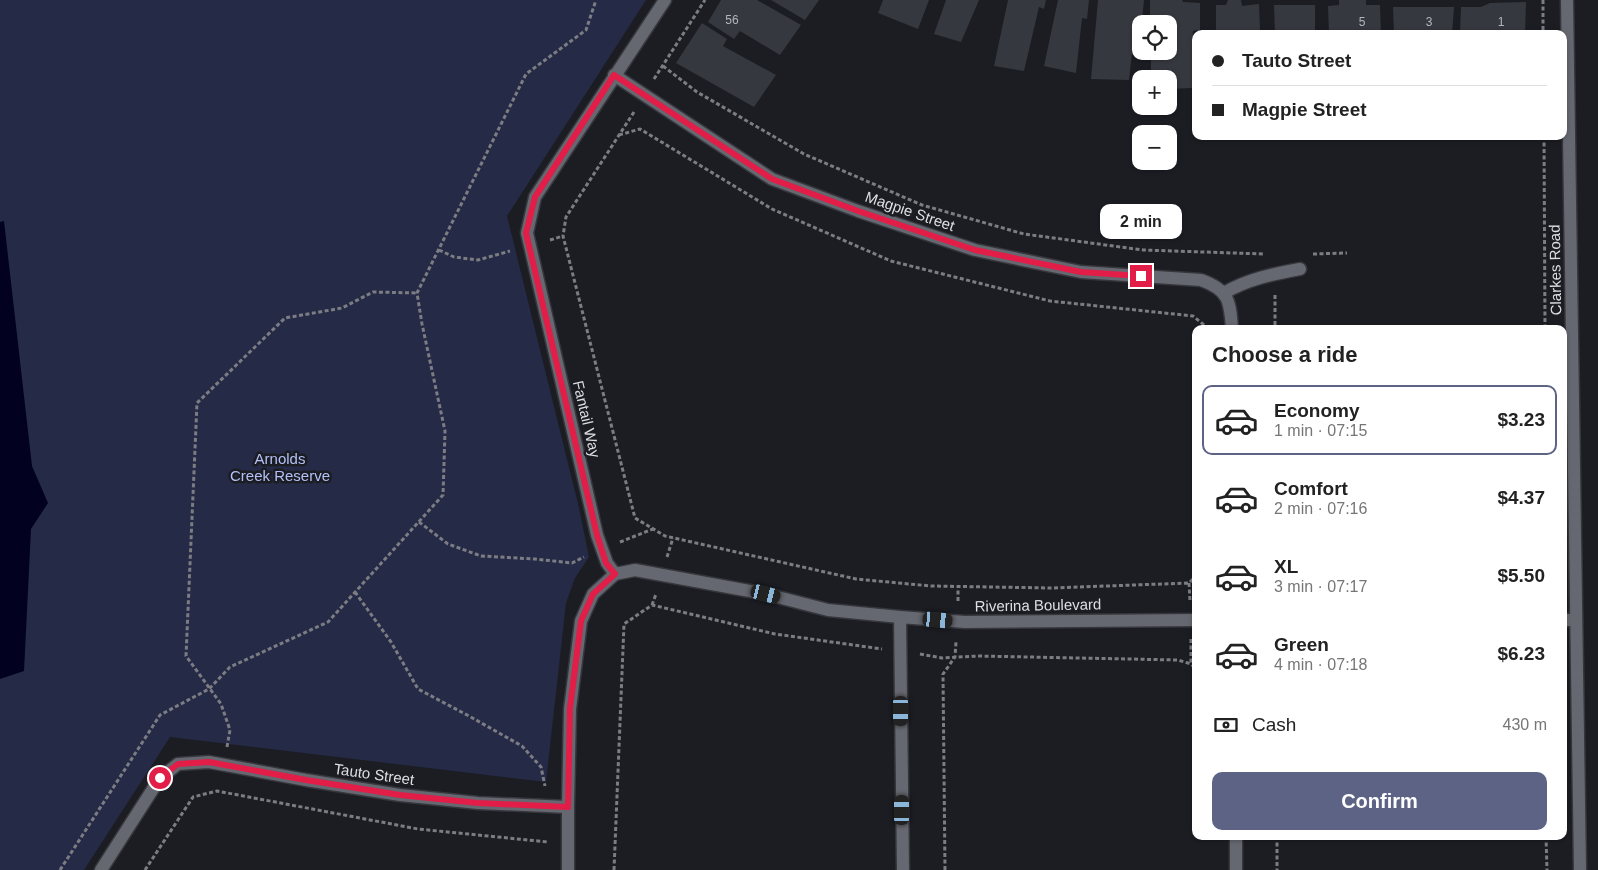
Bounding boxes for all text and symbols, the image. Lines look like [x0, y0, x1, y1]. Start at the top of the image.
house number: 56 [725, 13, 739, 27]
map controls [1132, 15, 1177, 170]
button: locate [1132, 15, 1177, 60]
house number: 5 [1359, 15, 1366, 29]
house number: 3 [1426, 15, 1433, 29]
house number: 1 [1498, 15, 1505, 29]
text: Tauto Street [1242, 50, 1351, 71]
button: + [1132, 70, 1177, 115]
text: Magpie Street [1242, 99, 1367, 120]
button: − [1132, 125, 1177, 170]
street label: Magpie Street [863, 188, 958, 235]
callout: 2 min [1100, 204, 1182, 238]
text: 2 min [1120, 213, 1162, 230]
street label: Clarkes Road [1546, 224, 1564, 316]
route end [1130, 265, 1152, 287]
text: Choose a ride [1212, 342, 1357, 367]
street label: Fantail Way [570, 379, 604, 460]
icon: car [1214, 398, 1259, 443]
text: Economy [1274, 400, 1360, 421]
text: $3.23 [1497, 409, 1545, 430]
text: 1 min · 07:15 [1274, 422, 1367, 439]
park label: Arnolds Creek Reserve [230, 450, 330, 484]
icon: car [1214, 476, 1259, 521]
text: Comfort [1274, 478, 1348, 499]
text: $4.37 [1497, 487, 1545, 508]
text: 2 min · 07:16 [1274, 500, 1367, 517]
icon: car [1214, 554, 1259, 599]
text: XL [1274, 556, 1298, 577]
text: $5.50 [1497, 565, 1545, 586]
text: 3 min · 07:17 [1274, 578, 1367, 595]
car [749, 583, 782, 605]
street label: Riverina Boulevard [974, 595, 1102, 615]
car [922, 611, 953, 629]
icon: car [1214, 632, 1259, 677]
text: Green [1274, 634, 1329, 655]
text: $6.23 [1497, 643, 1545, 664]
text: 4 min · 07:18 [1274, 656, 1367, 673]
car [893, 696, 908, 726]
icon: cash [1212, 711, 1240, 739]
text: Cash [1252, 714, 1296, 735]
text: 430 m [1503, 716, 1547, 733]
street label: Tauto Street [333, 760, 416, 788]
route start [149, 767, 171, 789]
button: Confirm [1212, 772, 1547, 830]
car [894, 795, 909, 825]

